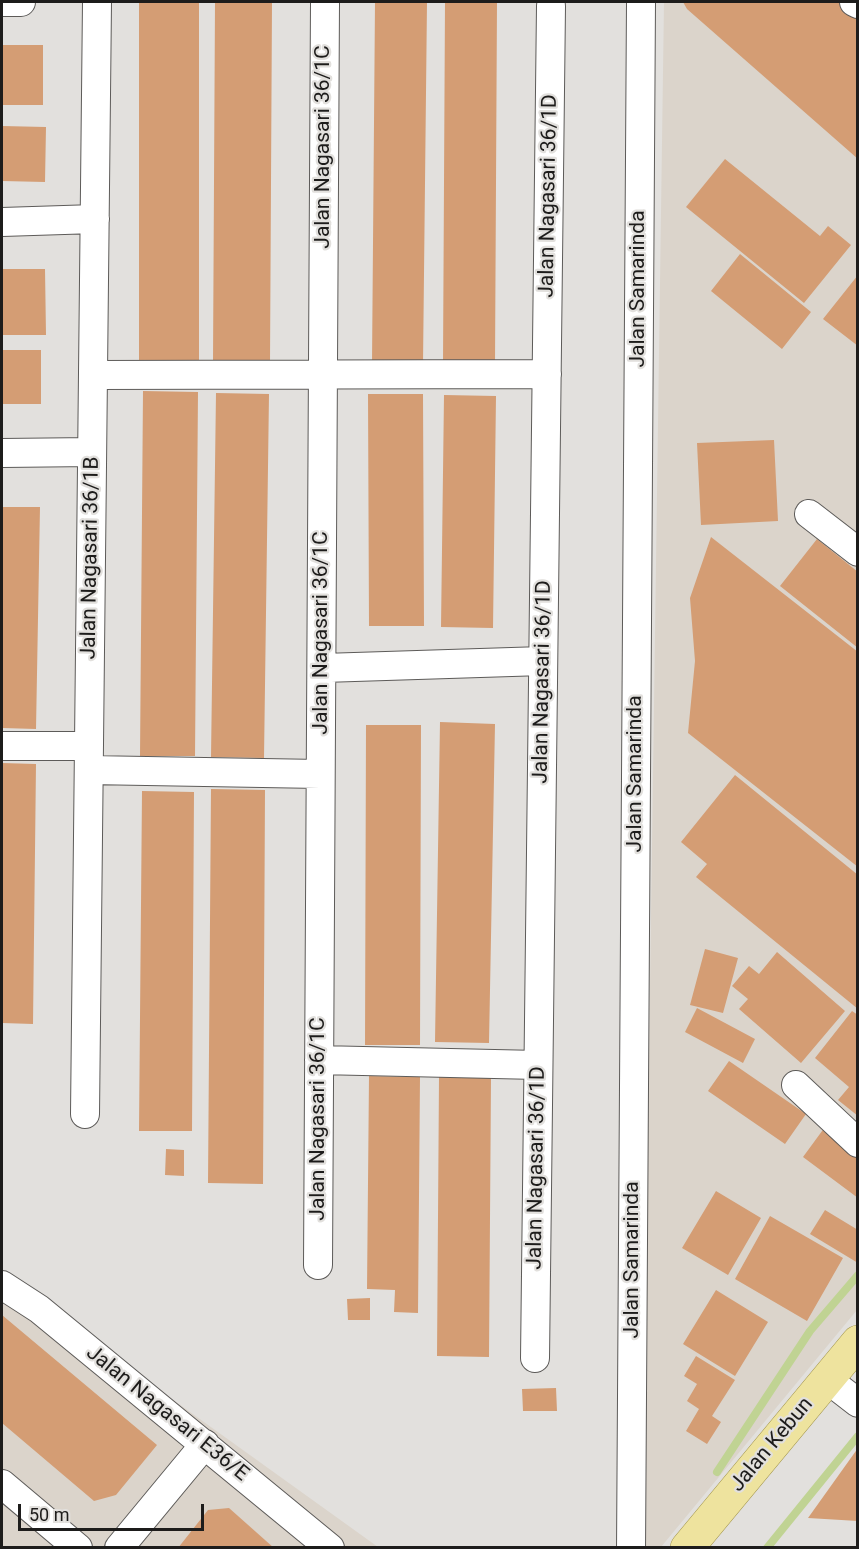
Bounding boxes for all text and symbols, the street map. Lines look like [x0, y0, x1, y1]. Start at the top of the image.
street label: Jalan Nagasari 36/1C [311, 45, 337, 249]
street label: Jalan Nagasari 36/1D [535, 94, 563, 298]
street label: Jalan Samarinda [626, 210, 652, 368]
street label: Jalan Nagasari 36/1B [77, 456, 105, 660]
street label: Jalan Nagasari 36/1C [309, 531, 335, 735]
street label: Jalan Nagasari 36/1D [529, 580, 557, 784]
street label: Jalan Samarinda [623, 695, 649, 853]
street label: Jalan Nagasari 36/1C [306, 1017, 332, 1221]
street label: Jalan Nagasari 36/1D [523, 1066, 551, 1270]
street label: Jalan Samarinda [620, 1181, 646, 1339]
street label: Jalan Nagasari E36/E [81, 1341, 253, 1487]
street label: Jalan Kebun [725, 1393, 819, 1497]
scale bar [21, 1492, 207, 1530]
text: 50 m [29, 1504, 69, 1525]

